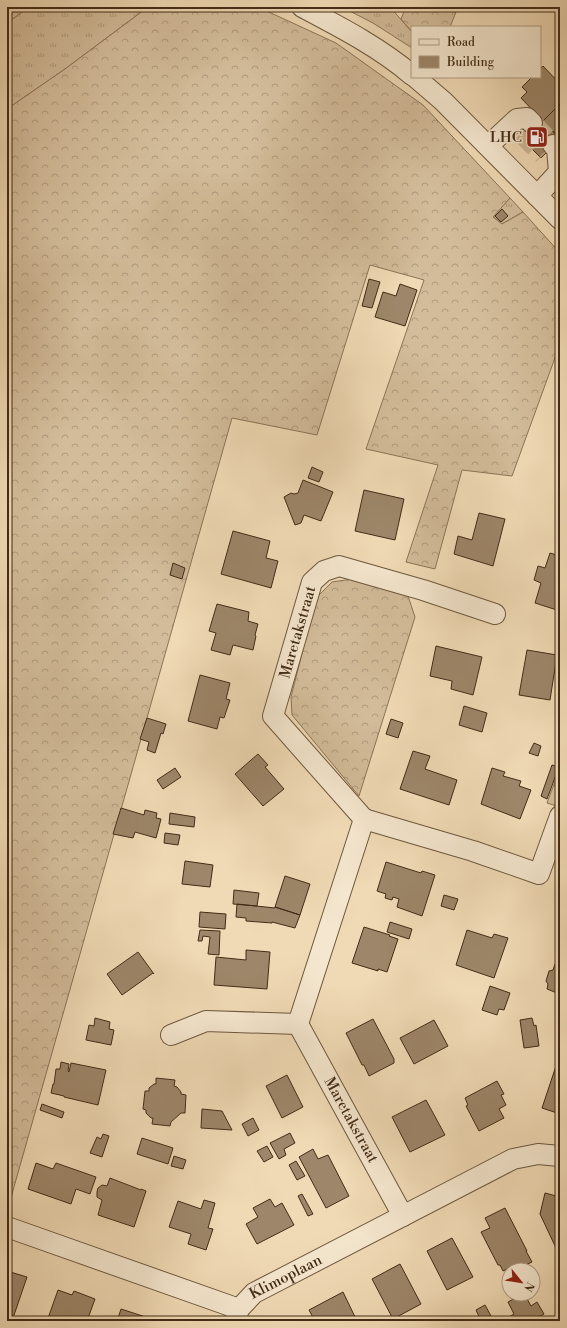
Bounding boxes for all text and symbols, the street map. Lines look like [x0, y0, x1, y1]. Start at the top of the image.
legend [411, 26, 541, 78]
text: Road [447, 35, 475, 50]
text: Building [446, 55, 495, 70]
fuel station icon: LHC [524, 124, 550, 150]
place label: LHC [490, 128, 522, 147]
street label: Maretakstraat [275, 583, 320, 681]
street label: Maretakstraat [320, 1074, 383, 1167]
street label: Klimoplaan [246, 1250, 325, 1303]
north arrow [501, 1262, 541, 1302]
text: N [520, 1279, 537, 1294]

